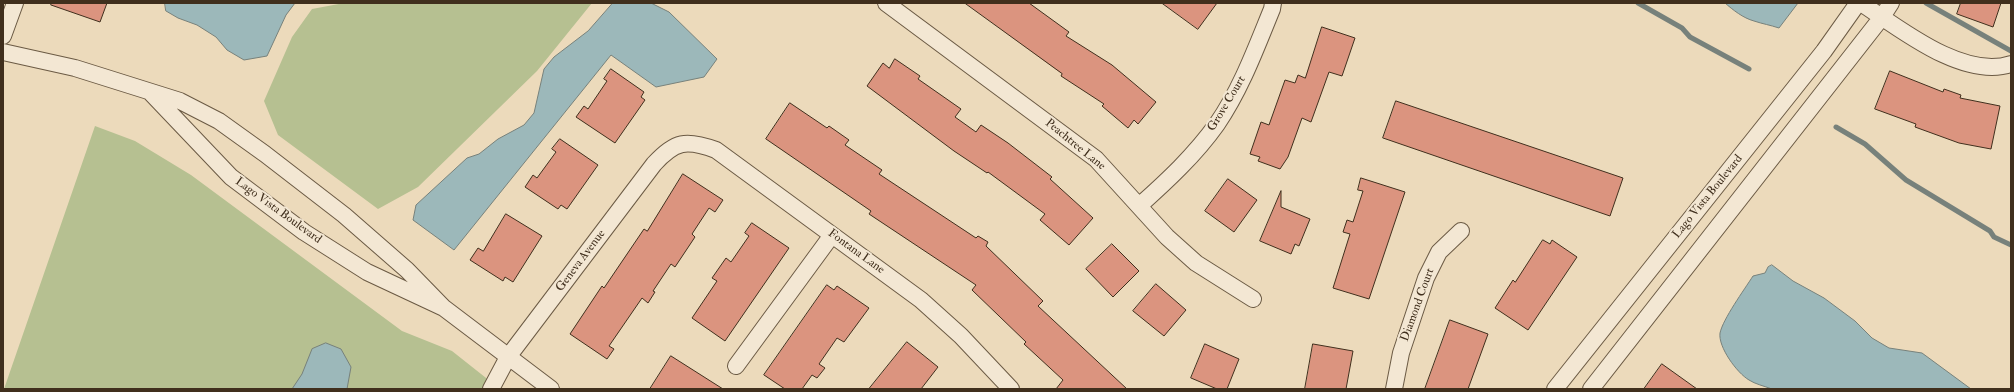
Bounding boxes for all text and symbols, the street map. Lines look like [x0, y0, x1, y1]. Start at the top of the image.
street label: Grove Court [1205, 74, 1249, 134]
street label: Peachtree Lane [1042, 116, 1108, 174]
street label: Lago Vista Boulevard [1670, 152, 1746, 242]
street label: Lago Vista Boulevard [232, 175, 324, 247]
street label: Geneva Avenue [553, 227, 609, 295]
street label: Fontana Lane [825, 227, 887, 277]
street label: Diamond Court [1398, 267, 1438, 343]

